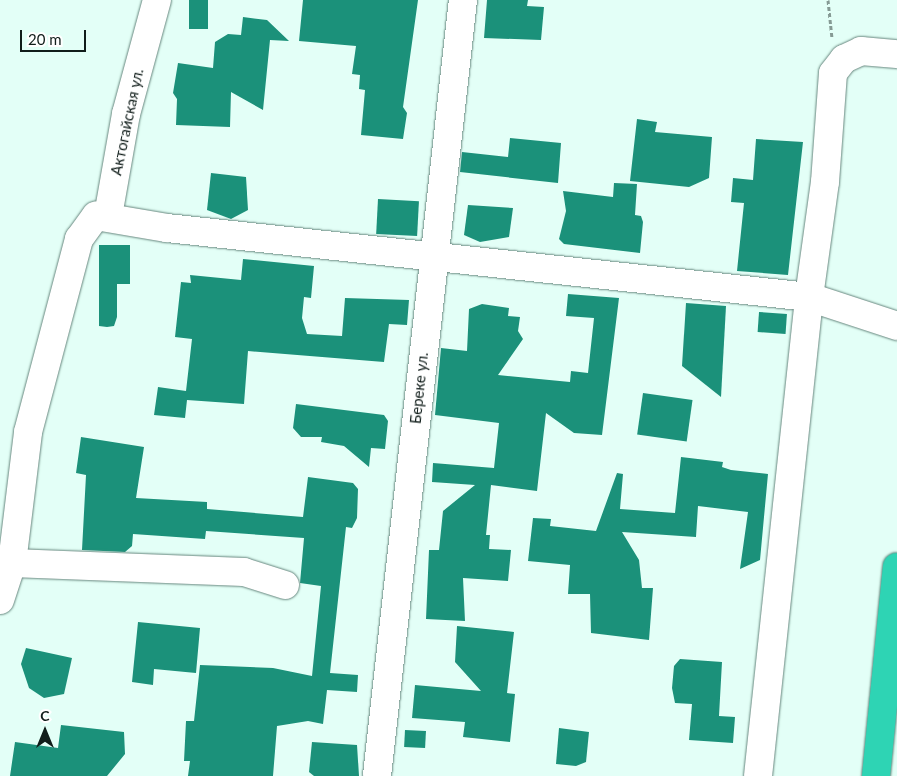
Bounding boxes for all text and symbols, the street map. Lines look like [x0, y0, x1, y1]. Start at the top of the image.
scale bar [22, 20, 89, 52]
text: 20 m [28, 30, 62, 48]
street label: Актогайская ул. [107, 67, 147, 177]
street label: Береке ул. [406, 351, 432, 425]
north arrow [20, 706, 70, 756]
text: С [40, 707, 50, 724]

